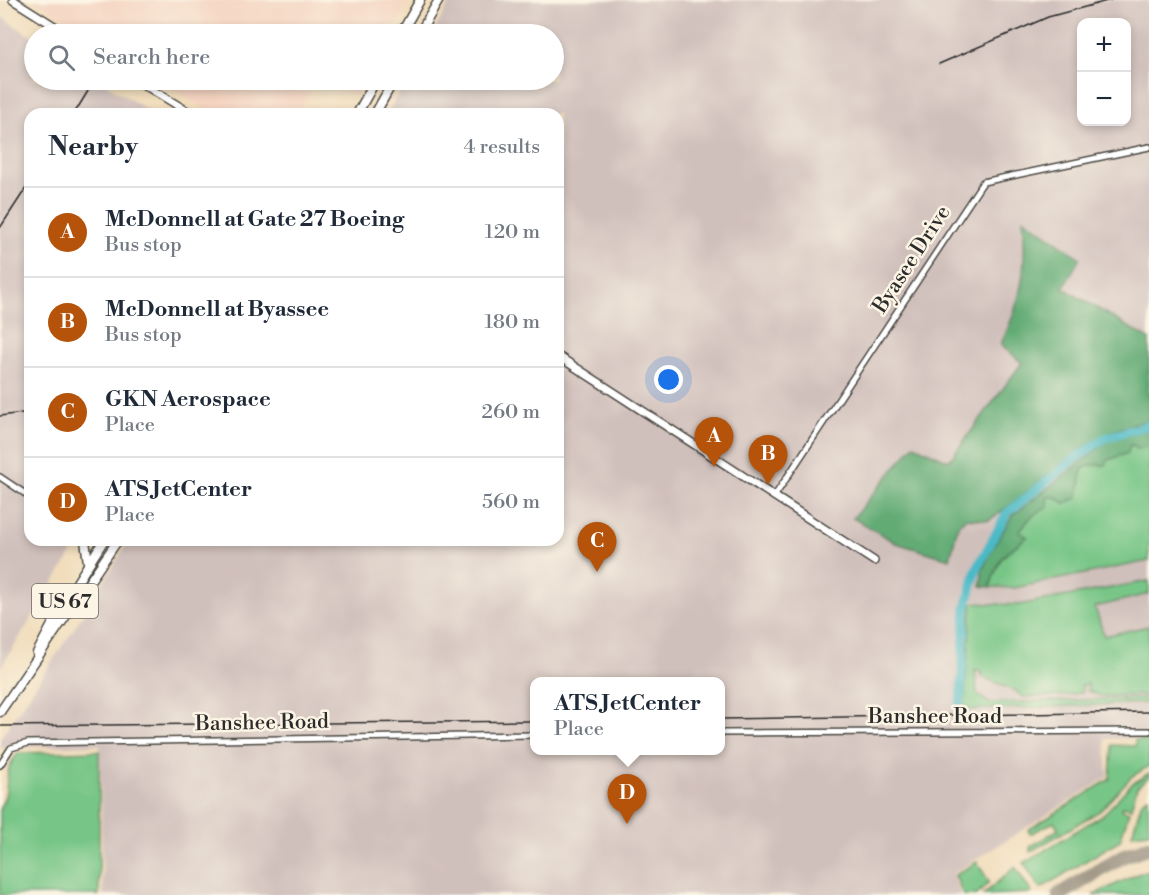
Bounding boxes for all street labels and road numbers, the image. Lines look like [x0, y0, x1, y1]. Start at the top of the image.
street label: Byasee Drive [867, 201, 956, 319]
road number: US 67 [32, 584, 98, 618]
street label: Banshee Road [867, 704, 1002, 730]
street label: Banshee Road [194, 709, 329, 737]

